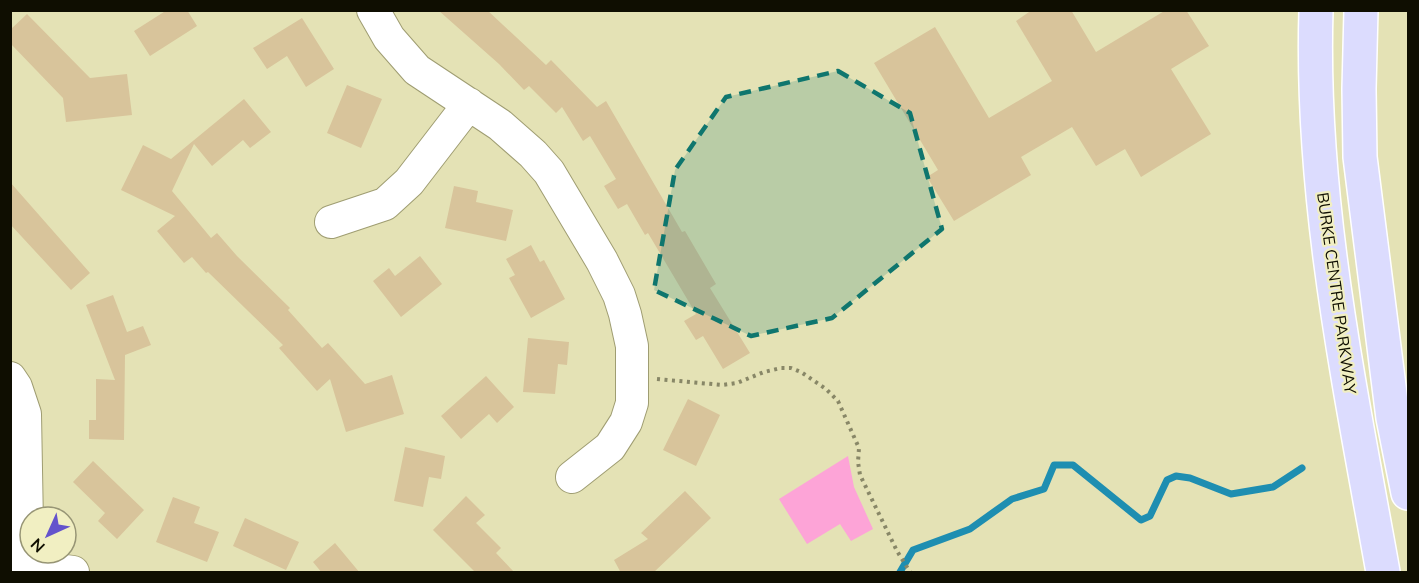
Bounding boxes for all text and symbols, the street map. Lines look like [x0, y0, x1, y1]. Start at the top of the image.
street label: BURKE CENTRE PARKWAY [1313, 191, 1361, 395]
north arrow [18, 505, 78, 565]
text: N [26, 534, 49, 557]

